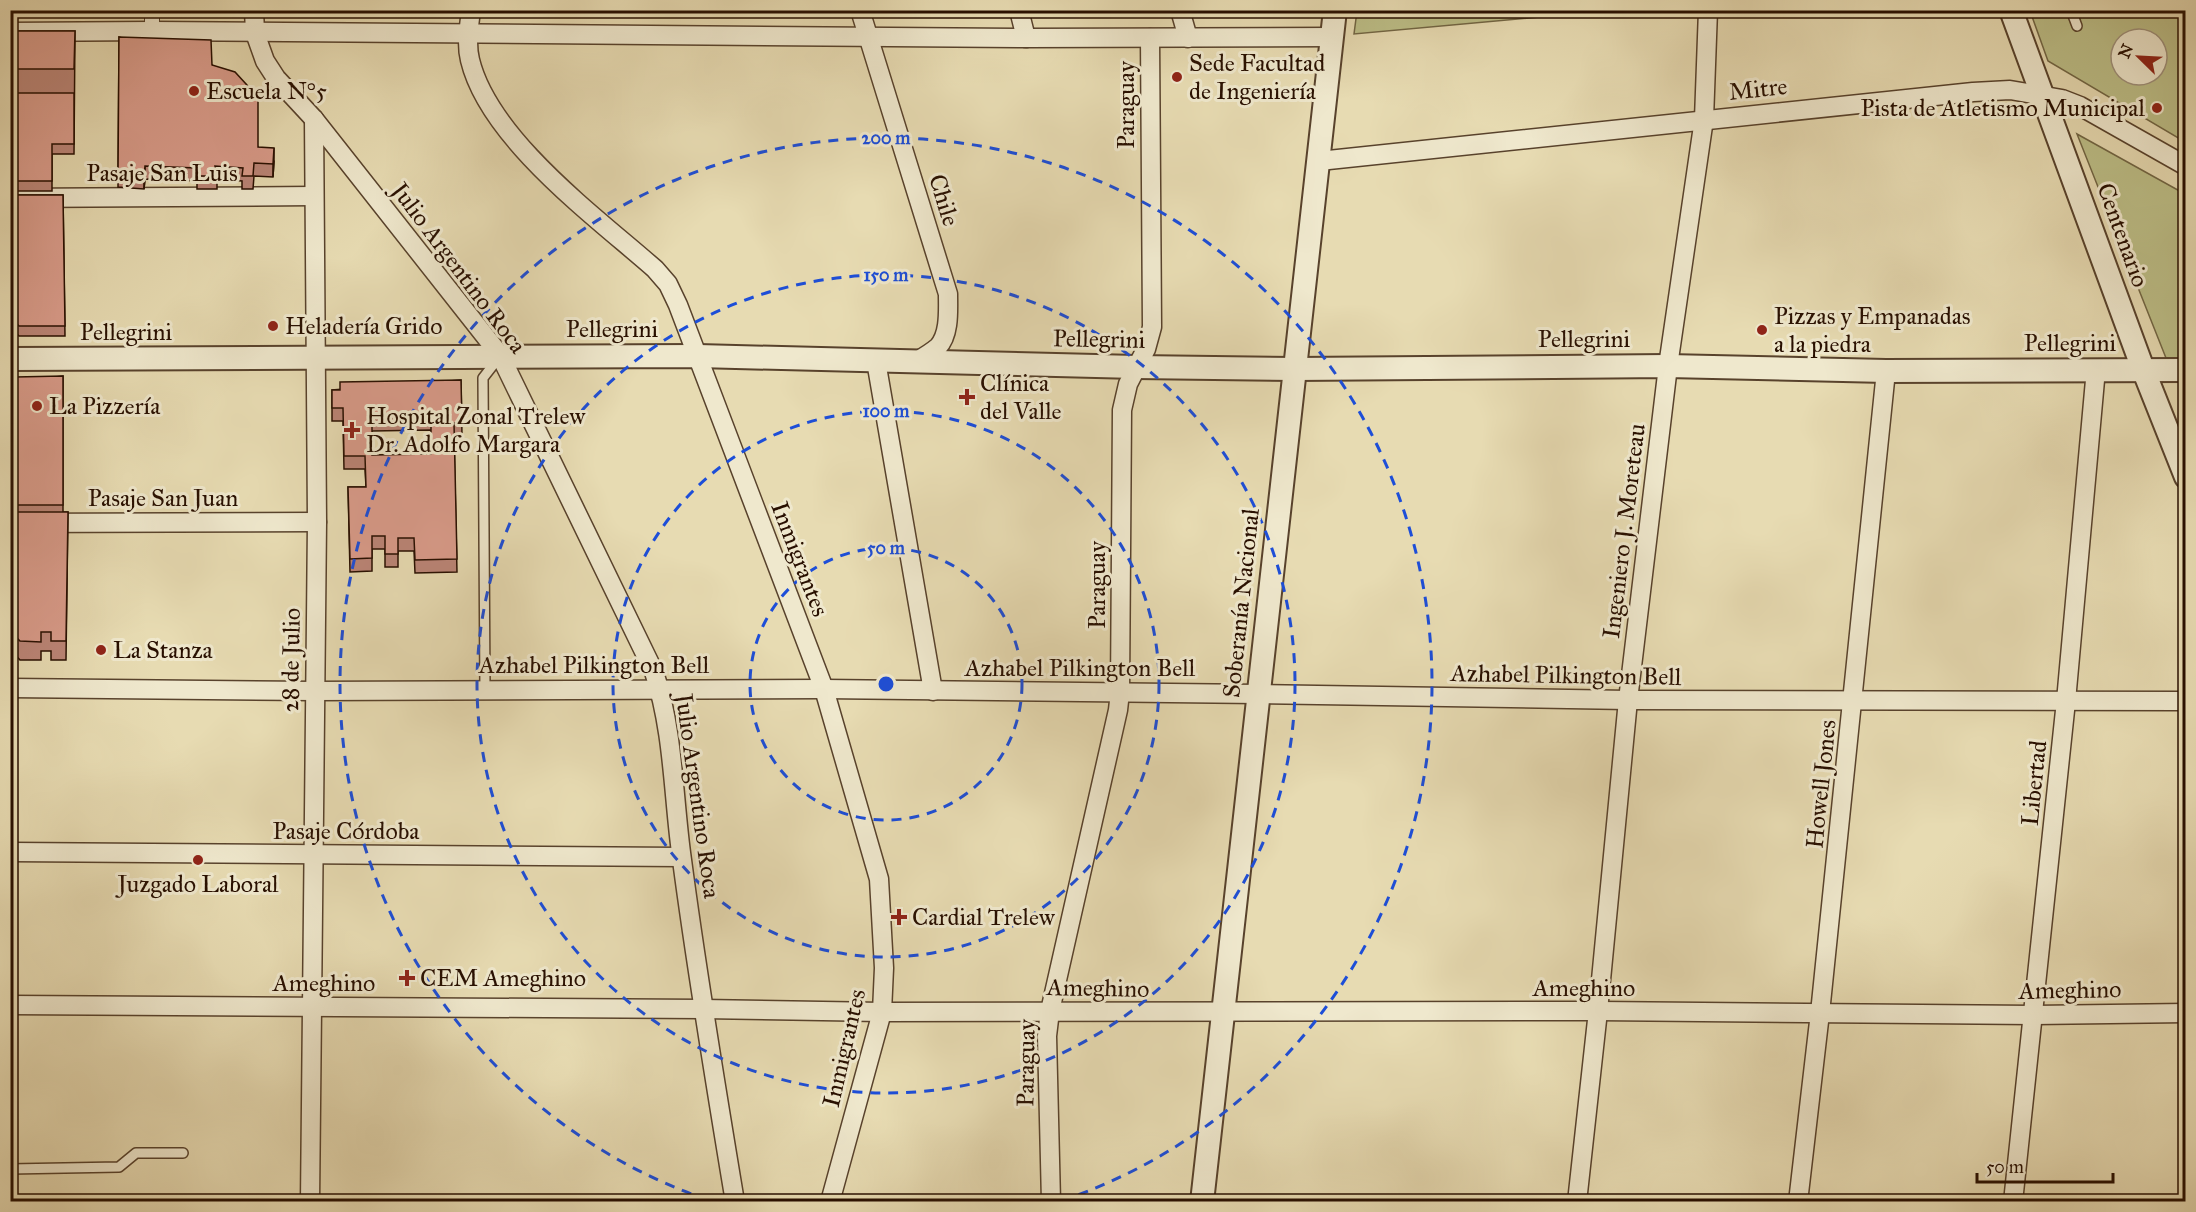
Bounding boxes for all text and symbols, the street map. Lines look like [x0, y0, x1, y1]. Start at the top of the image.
north arrow [2109, 27, 2169, 87]
text: N [2114, 41, 2137, 61]
place label: Sede Facultad de Ingeniería [1189, 48, 1325, 106]
street label: Paraguay [1111, 60, 1141, 149]
marker: Sede Facultad de Ingeniería [1170, 70, 1184, 84]
street label: Mitre [1727, 71, 1789, 107]
place label: Escuela N°5 [206, 76, 327, 106]
marker: Escuela N°5 [187, 84, 201, 98]
place label: Pista de Atletismo Municipal [1861, 93, 2146, 123]
marker: Pista de Atletismo Municipal [2150, 101, 2164, 115]
text: 200 m [862, 127, 911, 149]
street label: Pasaje San Luis [86, 158, 238, 188]
street label: Chile [922, 170, 966, 230]
street label: Julio Argentino Roca [383, 174, 534, 360]
street label: Centenario [2090, 179, 2156, 291]
text: 150 m [864, 264, 909, 286]
place label: Pizzas y Empanadas a la piedra [1774, 301, 1971, 359]
place label: Heladería Grido [285, 311, 442, 341]
street label: Pellegrini [566, 314, 659, 344]
street label: Pellegrini [80, 317, 173, 347]
marker: Heladería Grido [266, 319, 280, 333]
street label: Pellegrini [1053, 323, 1146, 355]
marker: Pizzas y Empanadas a la piedra [1755, 323, 1769, 337]
street label: Pellegrini [1538, 324, 1631, 354]
street label: Pellegrini [2024, 328, 2117, 358]
place label: Clínica del Valle [980, 368, 1062, 426]
marker: Clínica del Valle [958, 388, 976, 406]
place label: La Pizzería [49, 391, 161, 421]
marker: La Pizzería [30, 399, 44, 413]
text: 100 m [863, 400, 910, 422]
place label: Hospital Zonal Trelew Dr. Adolfo Margara [366, 401, 586, 459]
marker: Hospital Zonal Trelew Dr. Adolfo Margara [343, 421, 361, 439]
street label: Ingeniero J. Moreteau [1596, 422, 1652, 640]
street label: Pasaje San Juan [88, 483, 238, 513]
street label: Inmigrantes [764, 497, 836, 621]
street label: Soberanía Nacional [1216, 506, 1266, 699]
text: 50 m [867, 537, 906, 559]
street label: Paraguay [1082, 540, 1112, 629]
street label: 28 de Julio [275, 608, 307, 712]
place label: La Stanza [113, 635, 214, 665]
marker: La Stanza [94, 643, 108, 657]
street label: Azhabel Pilkington Bell [478, 650, 710, 680]
street label: Azhabel Pilkington Bell [964, 653, 1196, 683]
street label: Azhabel Pilkington Bell [1449, 658, 1682, 692]
centre of rings [876, 674, 896, 694]
street label: Julio Argentino Roca [668, 689, 727, 901]
street label: Howell Jones [1799, 718, 1843, 850]
street label: Libertad [2015, 739, 2053, 827]
street label: Pasaje Córdoba [273, 816, 420, 846]
marker: Juzgado Laboral [191, 853, 205, 867]
place label: Juzgado Laboral [114, 869, 279, 899]
place label: Cardial Trelew [912, 902, 1056, 932]
marker: Cardial Trelew [890, 908, 908, 926]
place label: CEM Ameghino [420, 963, 586, 993]
street label: Ameghino [272, 968, 375, 998]
marker: CEM Ameghino [398, 969, 416, 987]
street label: Ameghino [1045, 972, 1150, 1004]
street label: Ameghino [1532, 973, 1635, 1003]
street label: Ameghino [2017, 974, 2122, 1006]
street label: Inmigrantes [816, 986, 872, 1110]
street label: Paraguay [1010, 1018, 1042, 1107]
scale bar [1977, 1146, 2114, 1184]
text: 50 m [1986, 1156, 2024, 1178]

